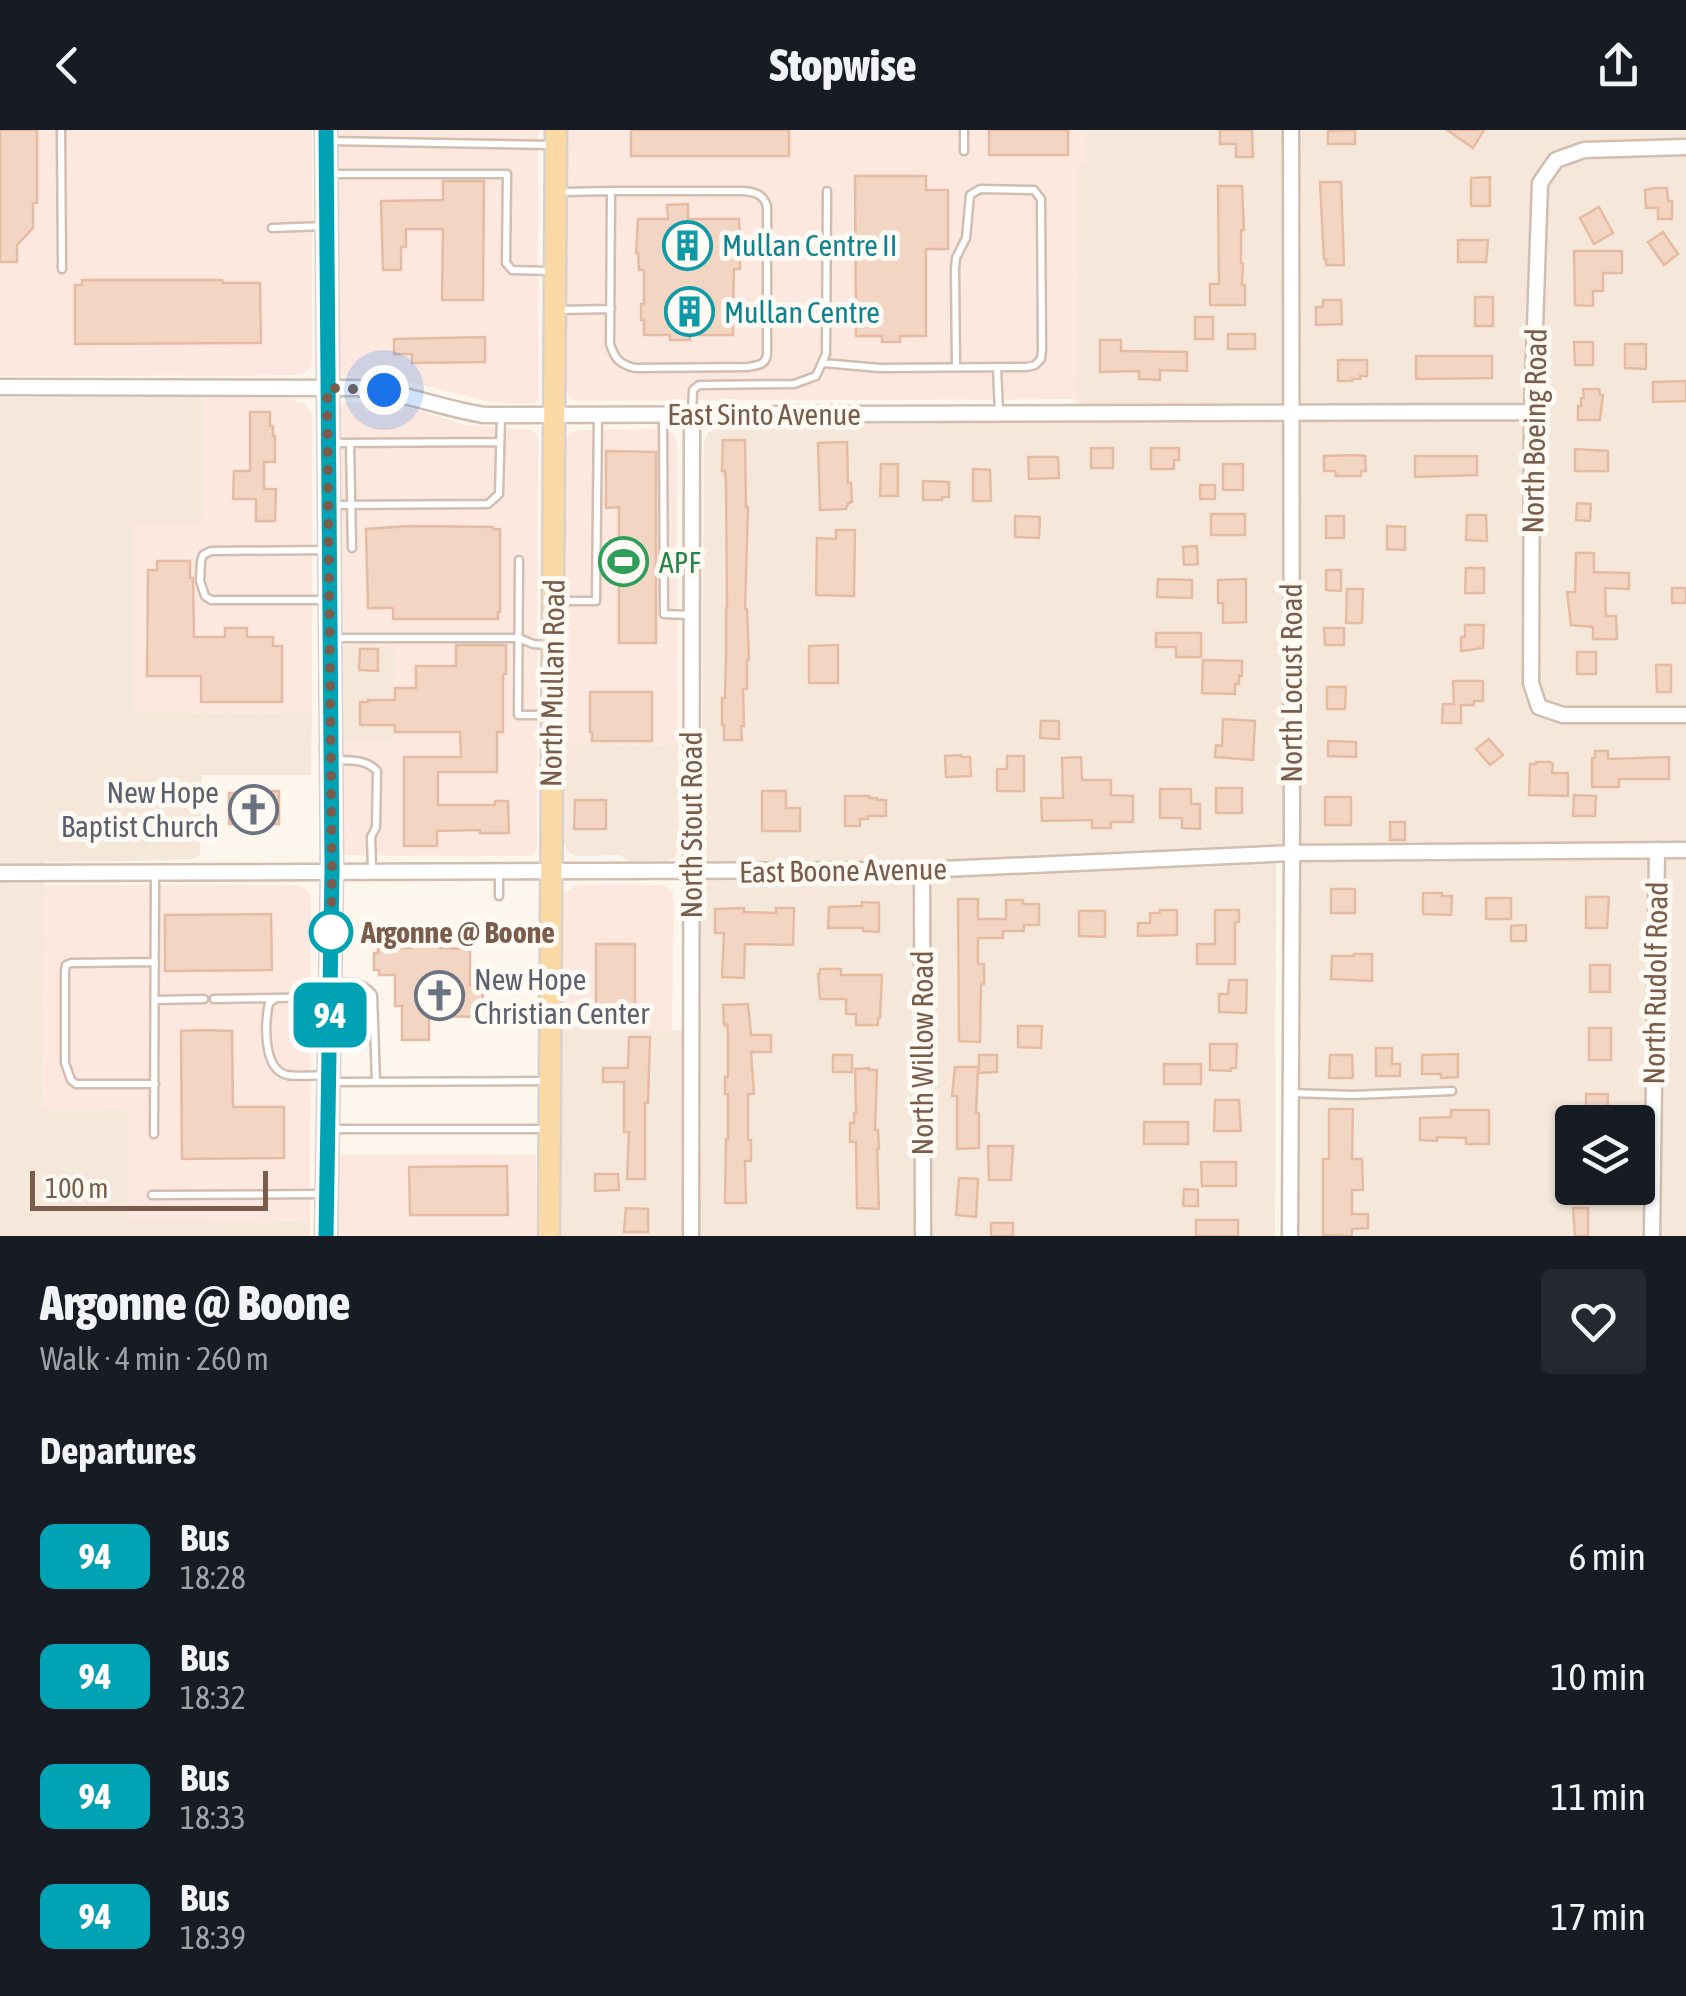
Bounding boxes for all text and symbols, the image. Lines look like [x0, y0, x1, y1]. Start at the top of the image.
icon: back [40, 38, 95, 93]
icon: share [1591, 38, 1646, 93]
text: Stopwise [770, 39, 916, 91]
building icon: Mullan Centre II [661, 219, 713, 271]
place label: Mullan Centre II [722, 228, 897, 262]
building icon: Mullan Centre [663, 286, 715, 338]
place label: Mullan Centre [724, 295, 880, 329]
street label: North Boeing Road [1515, 328, 1553, 534]
your location [359, 365, 409, 415]
street label: East Sinto Avenue [667, 397, 861, 431]
sports icon: APF [598, 536, 650, 588]
place label: APF [659, 545, 701, 579]
street label: North Mullan Road [533, 579, 571, 787]
street label: North Locust Road [1274, 583, 1308, 783]
street label: North Stout Road [674, 731, 708, 919]
place label: New Hope Baptist Church [61, 775, 219, 843]
church icon: New Hope Baptist Church [228, 783, 280, 835]
street label: East Boone Avenue [739, 851, 947, 889]
street label: North Rudolf Road [1636, 881, 1674, 1085]
marker: Argonne @ Boone [310, 911, 352, 953]
place label: Argonne @ Boone [360, 915, 555, 949]
street label: North Willow Road [905, 951, 939, 1156]
place label: New Hope Christian Center [474, 962, 650, 1030]
church icon: New Hope Christian Center [413, 970, 465, 1022]
line badge: 94 [285, 982, 375, 1048]
text: 94 [314, 995, 346, 1035]
map controls [1555, 1105, 1655, 1205]
button: layers [1555, 1105, 1655, 1205]
scale bar [30, 1166, 268, 1210]
text: 100 m [45, 1172, 108, 1204]
button: heart [1541, 1269, 1646, 1374]
text: Argonne @ Boone [40, 1275, 350, 1330]
text: Walk · 4 min · 260 m [40, 1340, 269, 1377]
text: Departures [40, 1429, 196, 1472]
text: Bus [180, 1516, 230, 1559]
text: 6 min [1568, 1535, 1646, 1578]
text: 94 [79, 1536, 111, 1576]
text: 18:28 [180, 1559, 246, 1596]
text: Bus [180, 1636, 230, 1679]
text: 10 min [1551, 1655, 1646, 1698]
text: 94 [79, 1656, 111, 1696]
text: 18:32 [180, 1679, 246, 1716]
text: Bus [180, 1756, 230, 1799]
text: 11 min [1551, 1775, 1646, 1818]
text: 94 [79, 1776, 111, 1816]
text: 18:33 [180, 1799, 246, 1836]
text: Bus [180, 1876, 230, 1919]
text: 17 min [1551, 1895, 1646, 1938]
text: 94 [79, 1896, 111, 1936]
text: 18:39 [180, 1919, 246, 1956]

